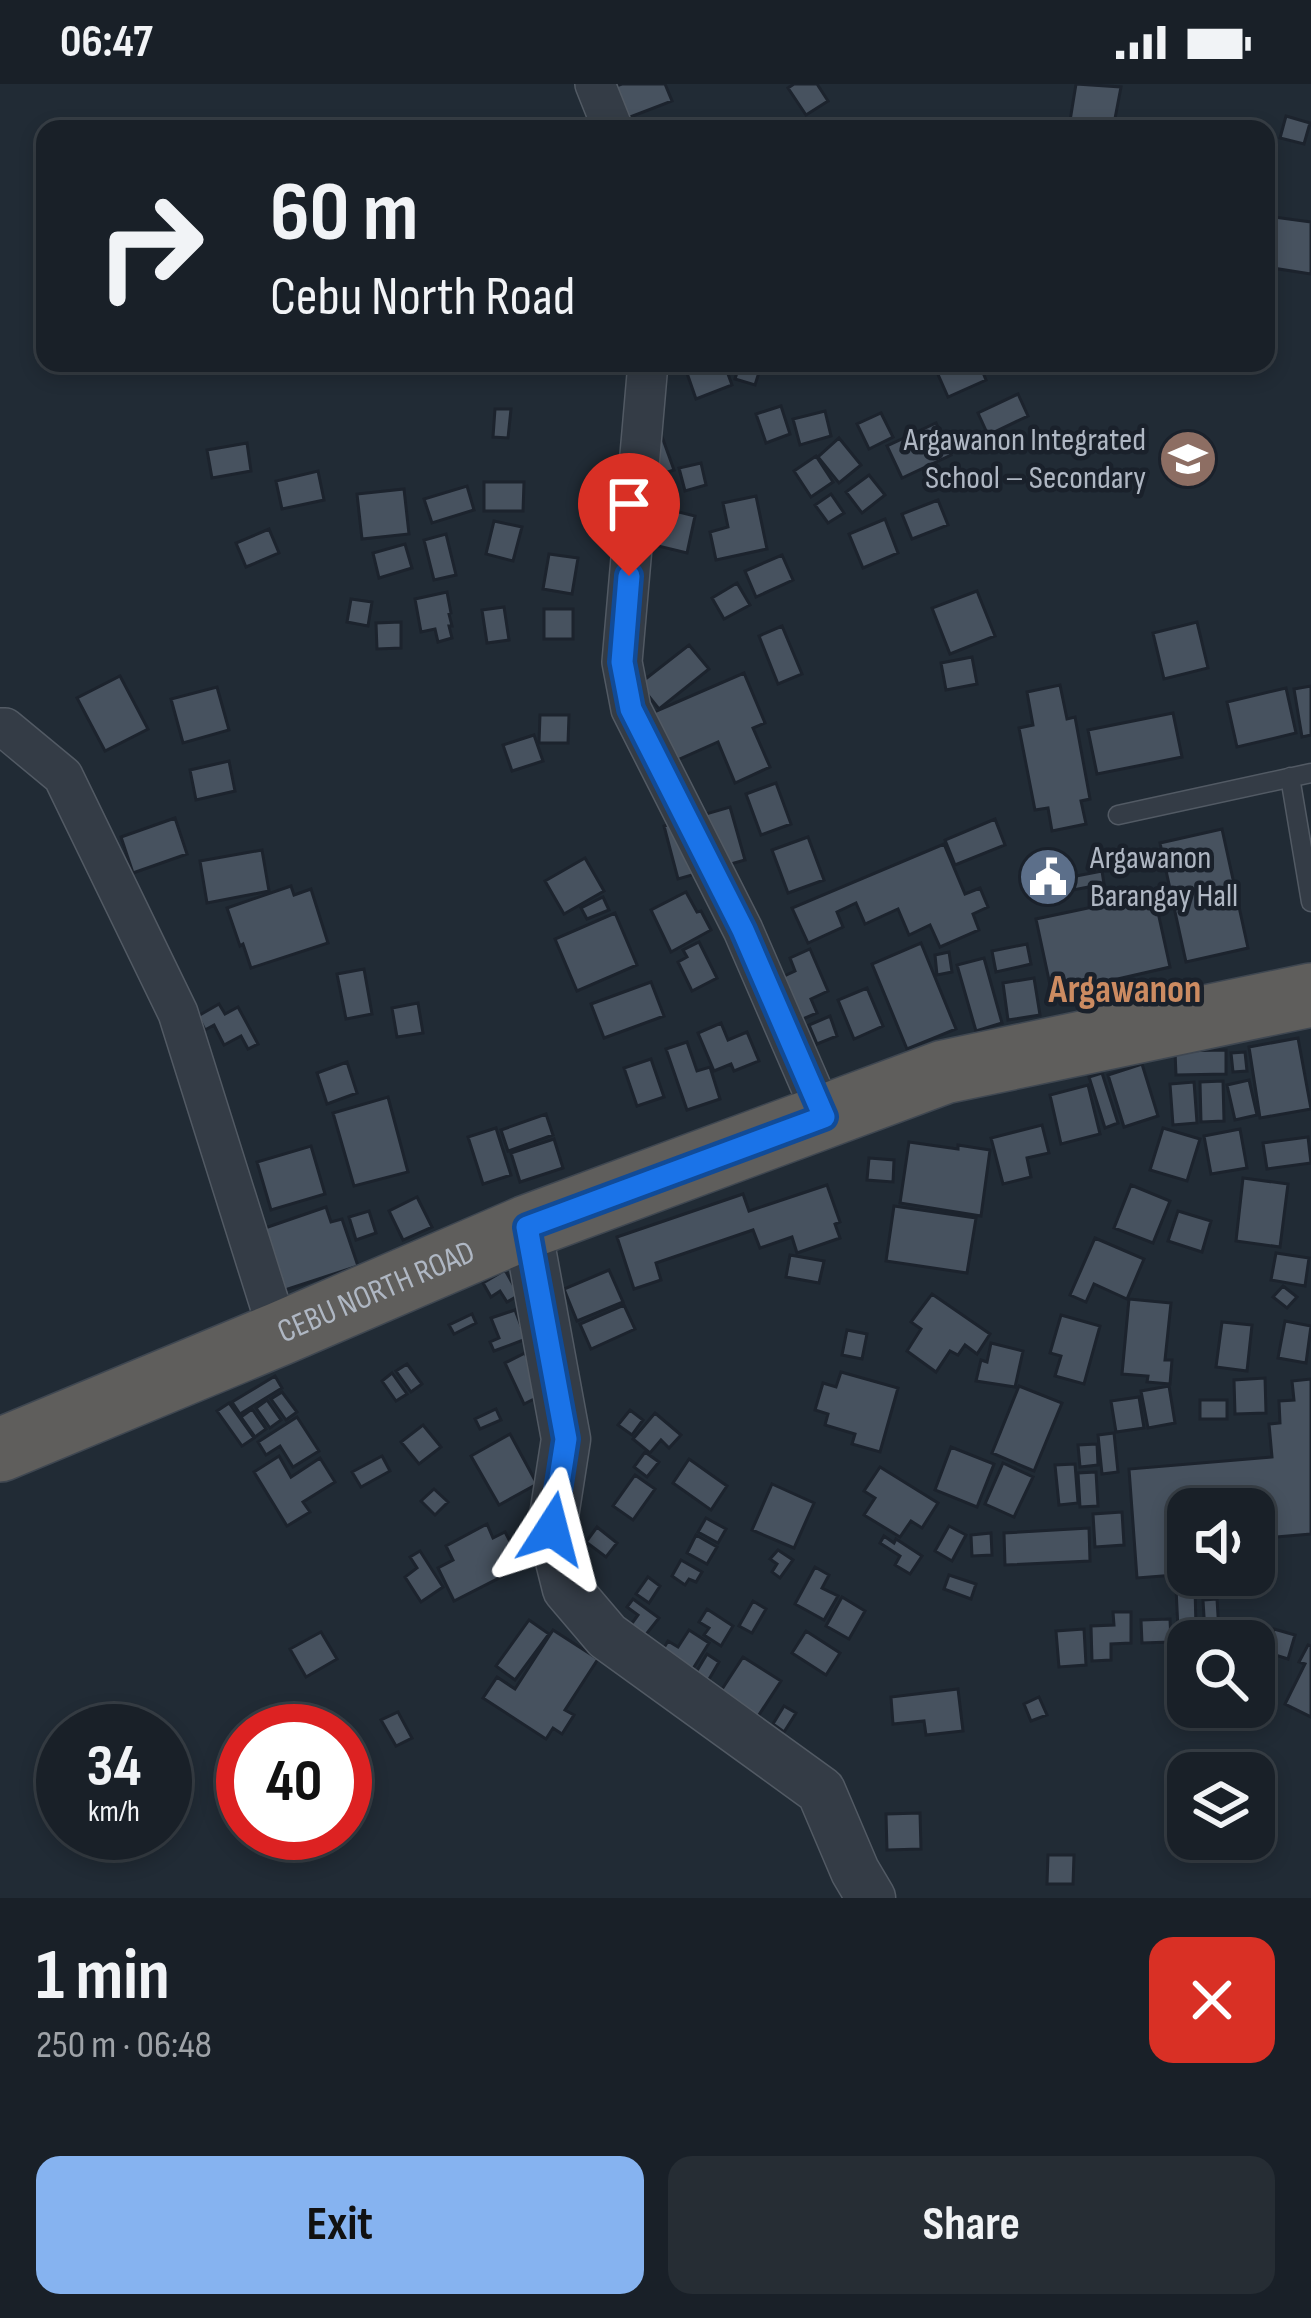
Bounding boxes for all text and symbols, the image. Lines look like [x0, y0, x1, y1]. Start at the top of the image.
text: 06:47 [60, 15, 153, 70]
text: 60 m [270, 163, 418, 264]
icon: right [72, 168, 228, 324]
text: Cebu North Road [270, 265, 575, 330]
place label: Argawanon Integrated School – Secondary [903, 420, 1146, 498]
school or university icon: Argawanon Integrated School – Secondary [1157, 428, 1219, 490]
pin [578, 453, 680, 576]
icon: arrive [596, 471, 662, 537]
place label: Argawanon Barangay Hall [1089, 838, 1238, 916]
public building icon: Argawanon Barangay Hall [1017, 846, 1079, 908]
district label: Argawanon [1048, 967, 1201, 1014]
street label: CEBU NORTH ROAD [272, 1232, 481, 1352]
position arrow [489, 1466, 615, 1592]
map controls [1167, 1488, 1275, 1860]
button: sound [1167, 1488, 1275, 1596]
button: search [1167, 1620, 1275, 1728]
speed limit sign: 40 [216, 1704, 372, 1860]
text: 34 [87, 1731, 141, 1803]
button: layers [1167, 1752, 1275, 1860]
text: km/h [88, 1794, 140, 1830]
text: 1 min [36, 1933, 170, 2020]
button: close [1149, 1937, 1275, 2063]
text: 250 m · 06:48 [36, 2022, 212, 2069]
button: Exit [36, 2156, 644, 2294]
button: Share [668, 2156, 1275, 2294]

